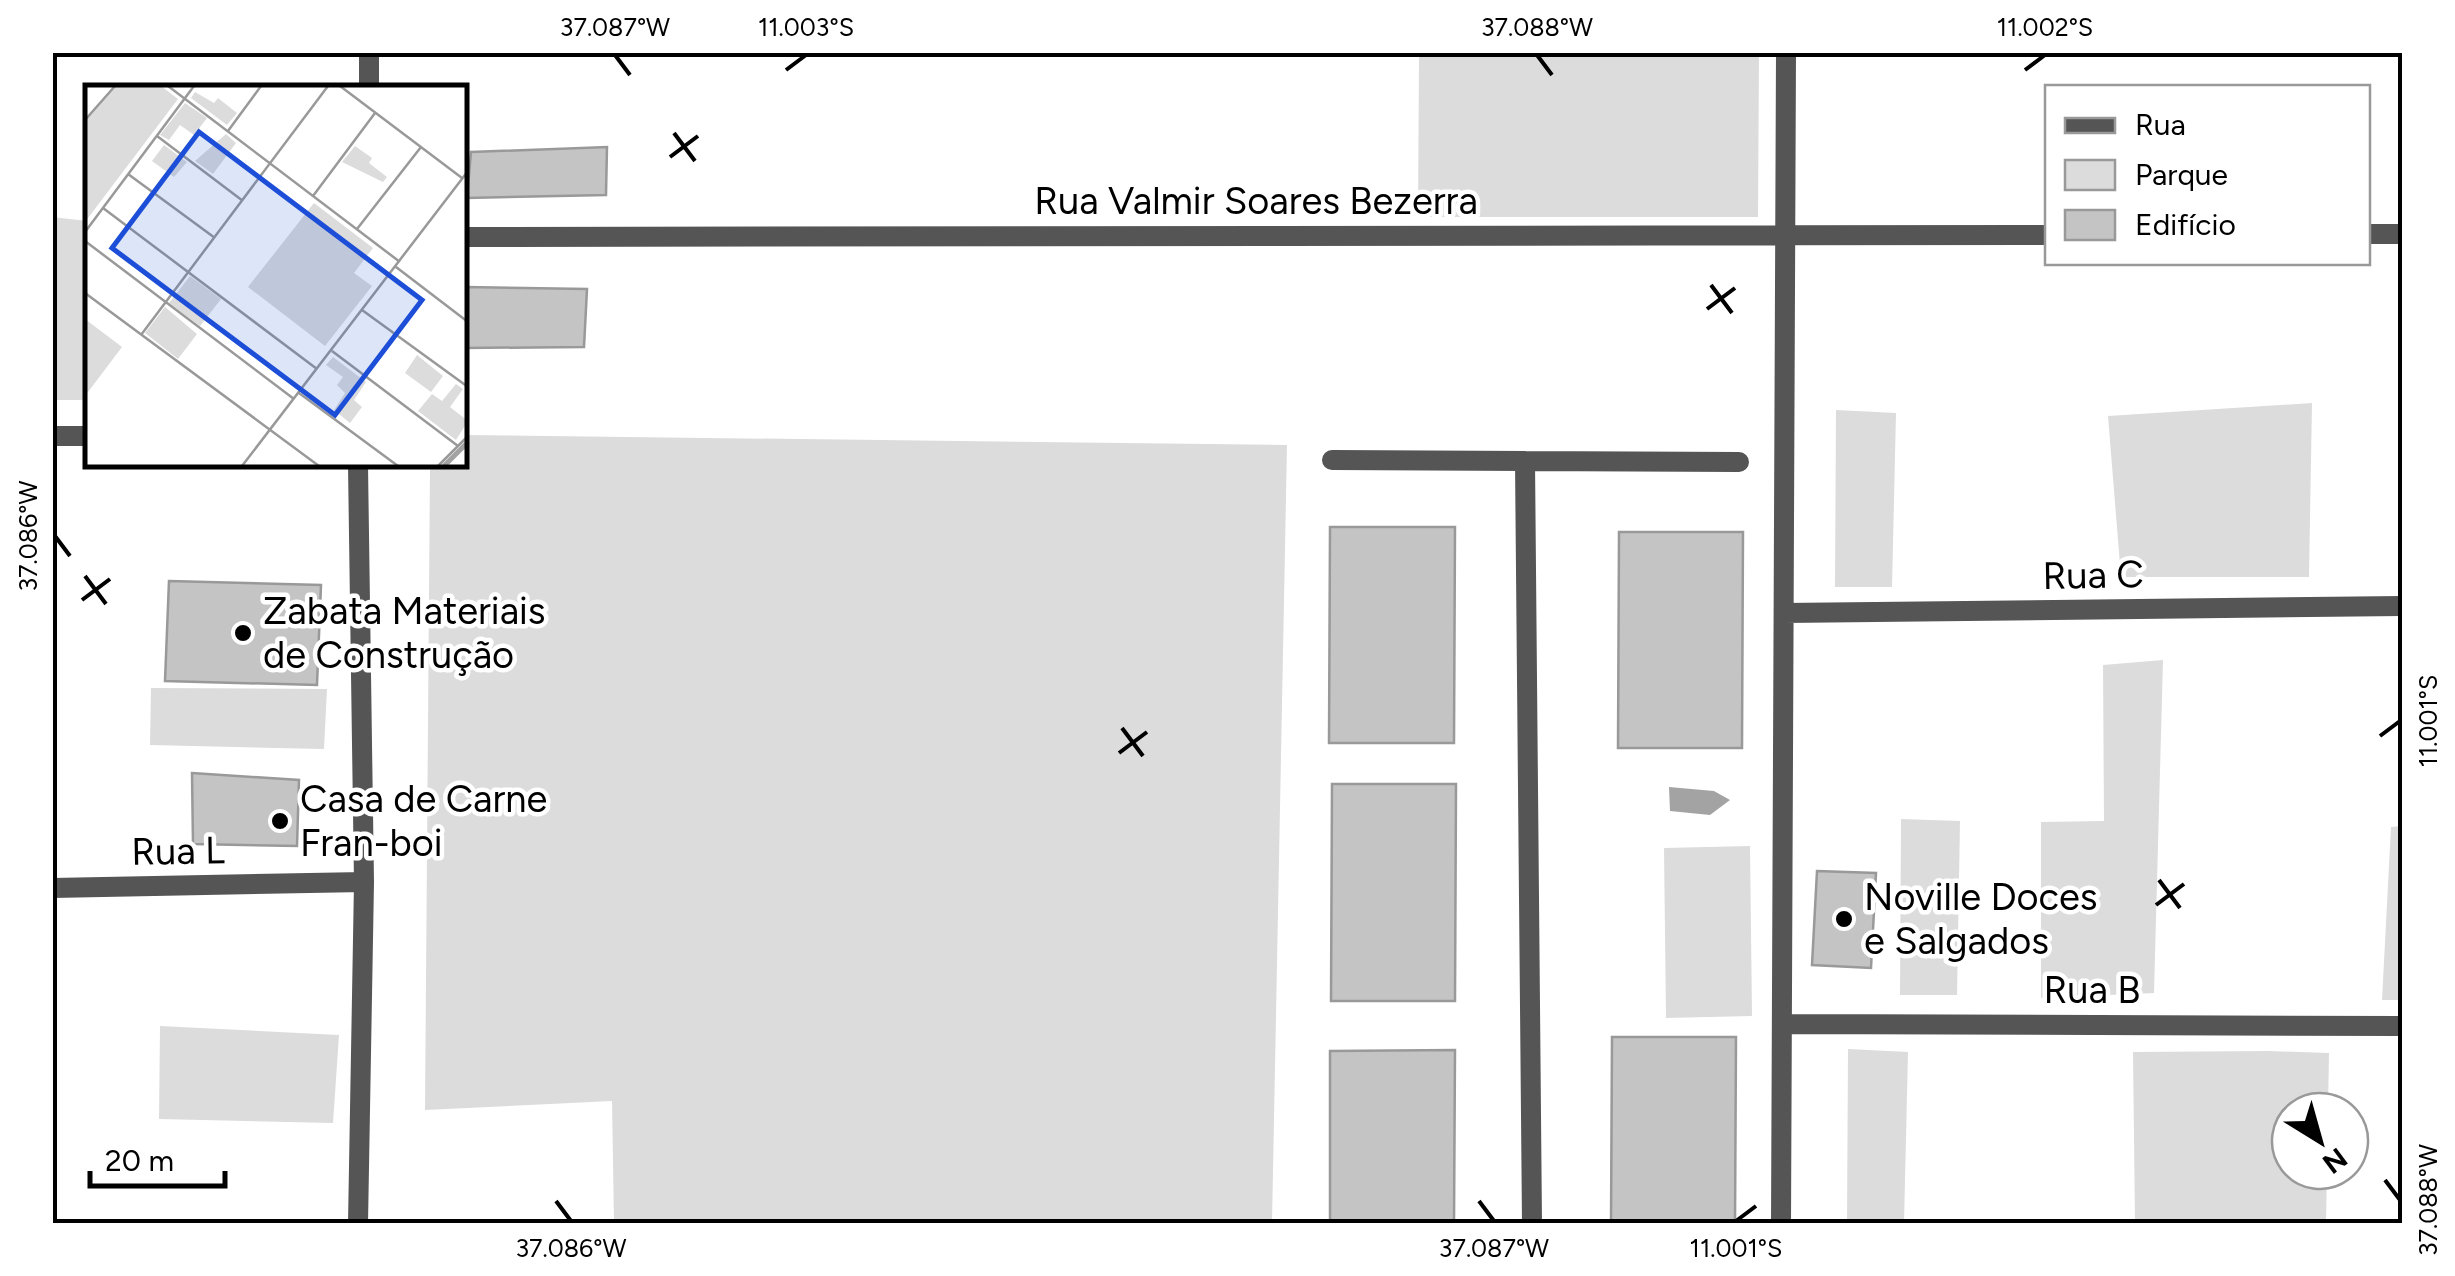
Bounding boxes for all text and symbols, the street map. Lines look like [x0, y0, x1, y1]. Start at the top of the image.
text: 37.087°W [560, 12, 670, 42]
text: 11.003°S [758, 12, 854, 42]
text: 37.088°W [1481, 12, 1593, 42]
text: 11.002°S [1997, 12, 2093, 42]
inset map [85, 85, 468, 468]
legend [2045, 85, 2370, 265]
text: Rua [2135, 106, 2186, 143]
text: Parque [2135, 156, 2228, 193]
street label: Rua Valmir Soares Bezerra [1034, 178, 1478, 224]
text: Edifício [2135, 206, 2236, 243]
text: 37.086°W [13, 481, 43, 591]
street label: Rua C [2042, 551, 2144, 599]
place label: Zabata Materiais de Construção [263, 588, 546, 678]
marker: Zabata Materiais de Construção [232, 622, 254, 644]
text: 11.001°S [2413, 675, 2443, 767]
place label: Casa de Carne Fran-boi [300, 776, 547, 866]
marker: Casa de Carne Fran-boi [269, 810, 291, 832]
street label: Rua L [131, 827, 225, 875]
place label: Noville Doces e Salgados [1864, 874, 2098, 964]
marker: Noville Doces e Salgados [1833, 908, 1855, 930]
street label: Rua B [2044, 967, 2140, 1013]
north arrow [2270, 1091, 2370, 1191]
scale bar [90, 1126, 225, 1188]
text: N [2316, 1141, 2354, 1181]
text: 20 m [105, 1142, 174, 1179]
text: 37.088°W [2413, 1144, 2443, 1256]
text: 37.086°W [516, 1233, 626, 1263]
text: 37.087°W [1439, 1233, 1549, 1263]
text: 11.001°S [1690, 1233, 1782, 1263]

